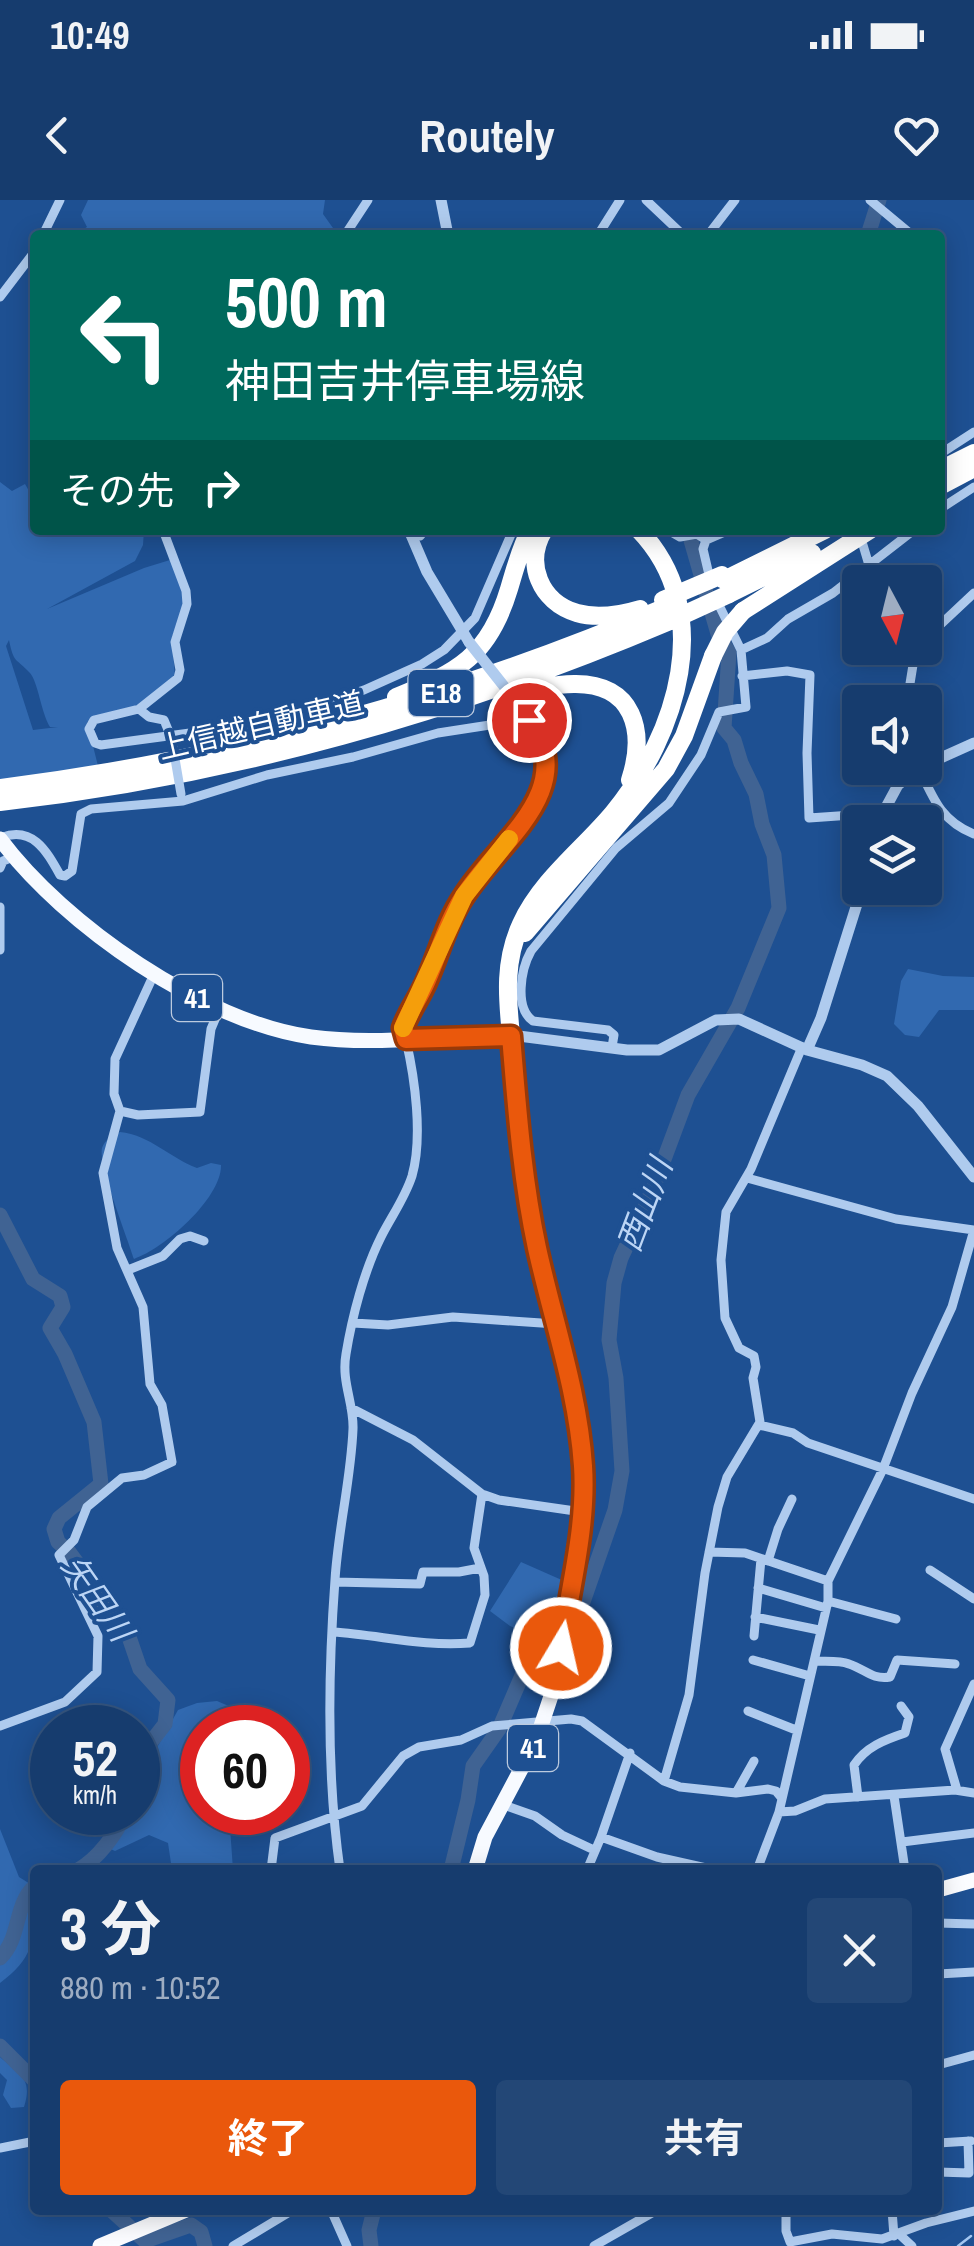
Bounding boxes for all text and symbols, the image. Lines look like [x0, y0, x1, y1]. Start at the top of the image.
text: 10:49 [50, 10, 130, 61]
text: Routely [419, 105, 555, 166]
icon: back [30, 108, 85, 163]
icon: heart [889, 108, 944, 163]
text: 500 m [225, 255, 388, 349]
icon: left [60, 270, 190, 400]
text: 神田吉井停車場線 [225, 350, 585, 411]
icon: right [194, 460, 249, 515]
text: その先 [60, 465, 174, 516]
north arrow [842, 565, 942, 665]
map controls [842, 565, 942, 905]
road number: E18 [408, 670, 474, 716]
pin [487, 678, 572, 763]
street label: 上信越自動車道 [154, 682, 368, 768]
button: sound [842, 685, 942, 785]
icon: arrive [502, 693, 557, 748]
button: layers [842, 805, 942, 905]
road number: 41 [172, 975, 222, 1021]
water label: 西山川 [607, 1150, 683, 1257]
water label: 矢田川 [52, 1546, 144, 1652]
position arrow [509, 1596, 613, 1700]
speed limit sign: 60 [180, 1705, 310, 1835]
text: 52 [72, 1724, 118, 1792]
road number: 41 [508, 1725, 558, 1771]
text: km/h [73, 1778, 117, 1812]
text: 3 分 [60, 1888, 161, 1969]
button: close [807, 1898, 912, 2003]
text: 880 m · 10:52 [60, 1966, 220, 2009]
button: 終了 [60, 2080, 476, 2195]
button: 共有 [496, 2080, 912, 2195]

